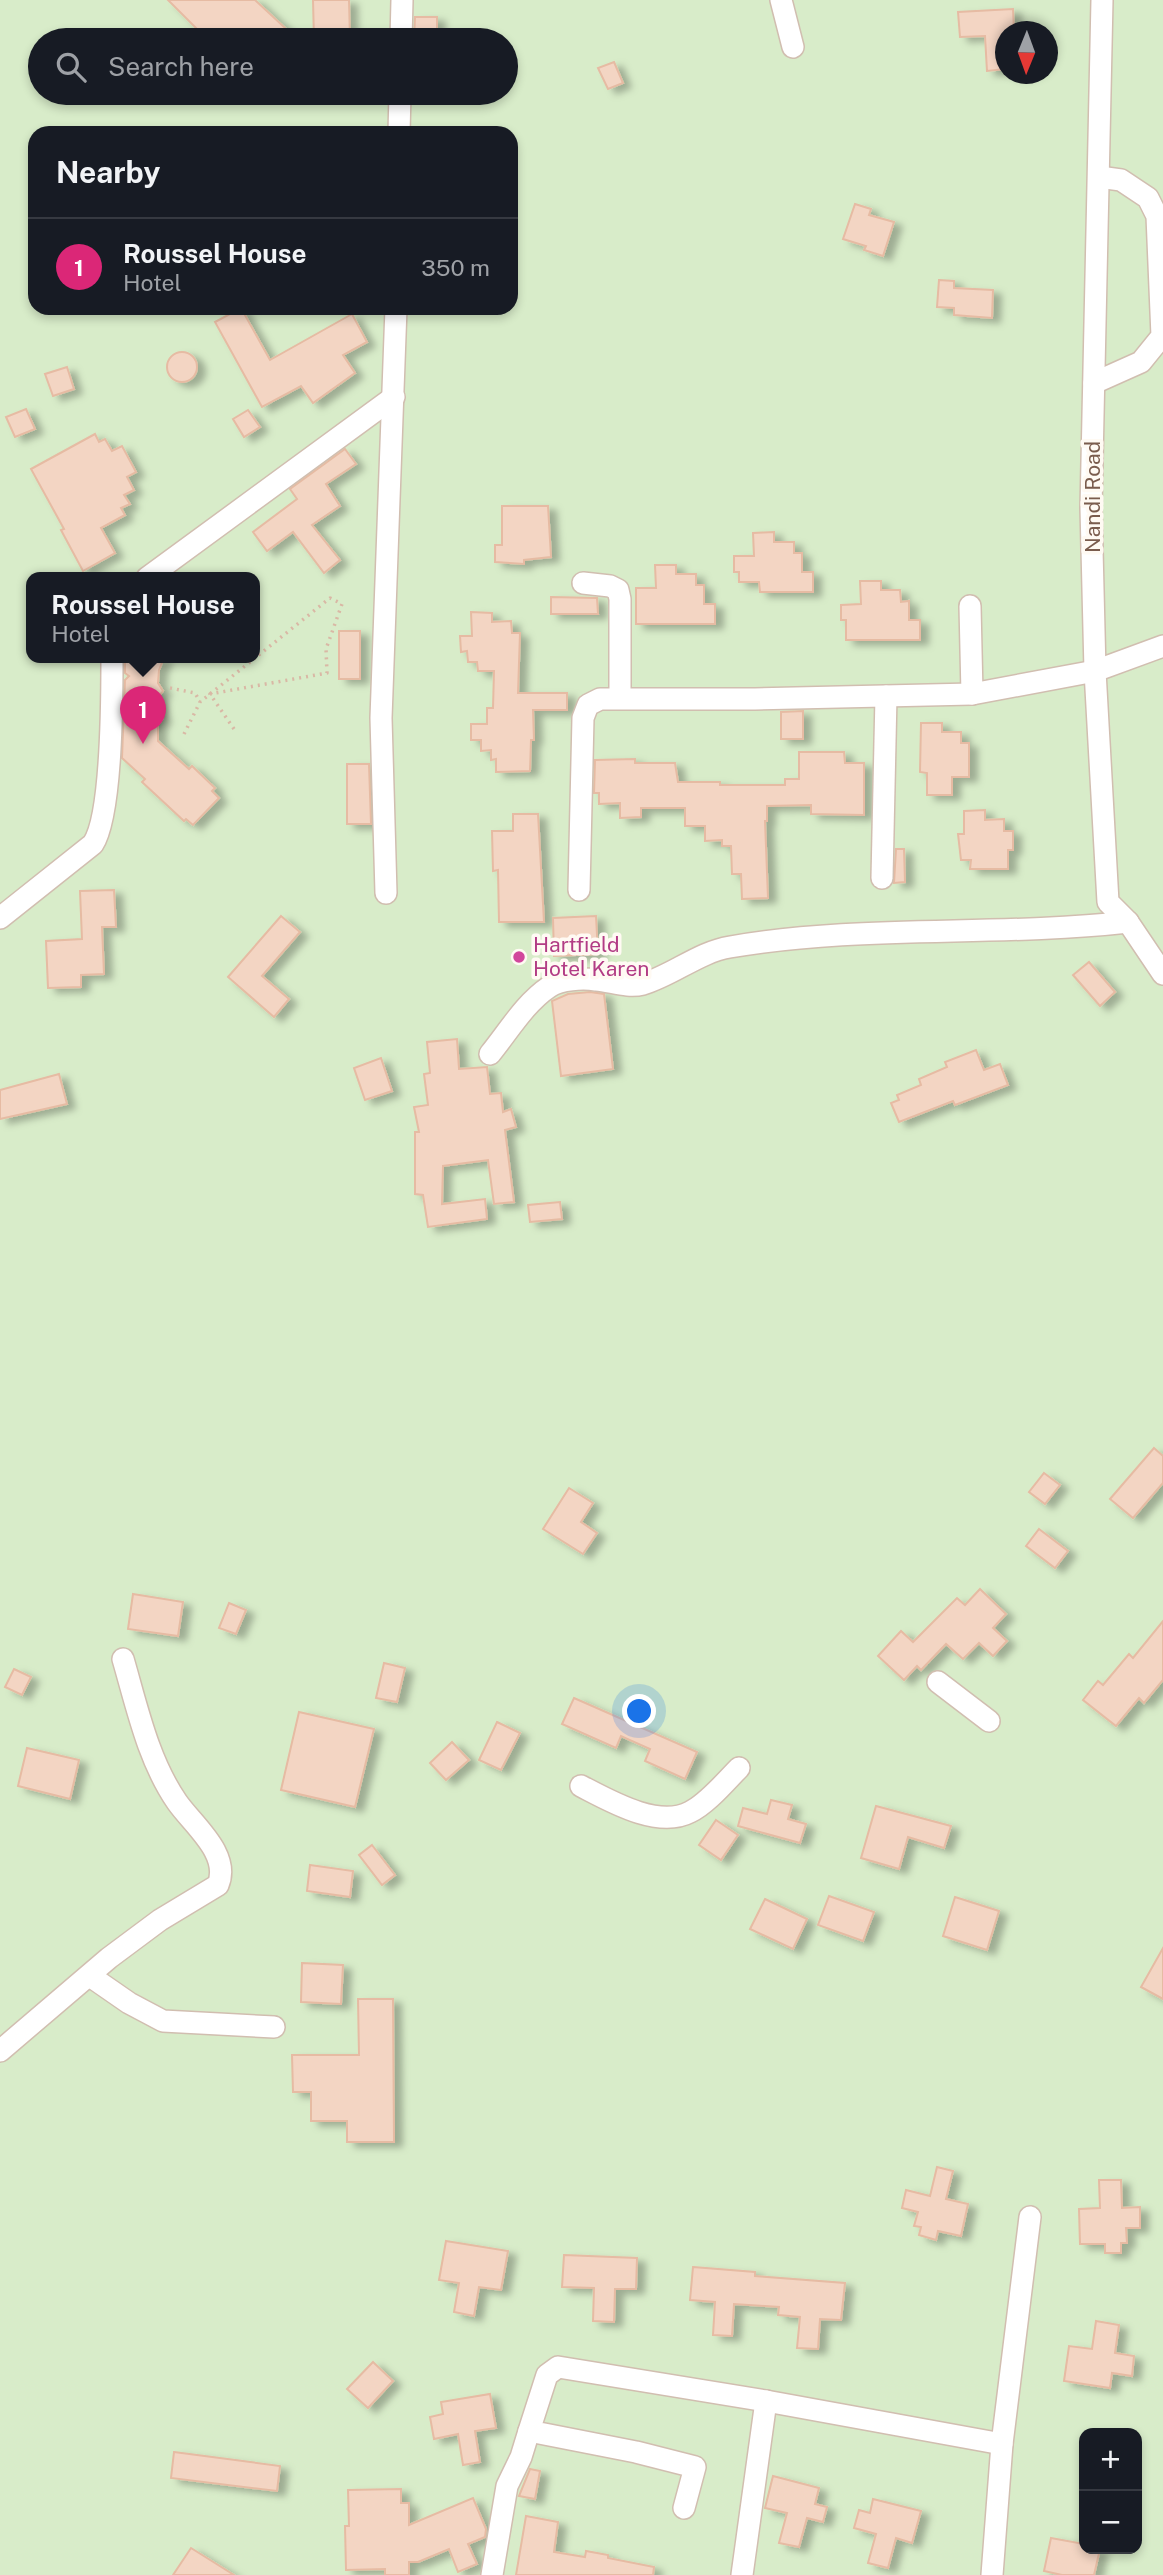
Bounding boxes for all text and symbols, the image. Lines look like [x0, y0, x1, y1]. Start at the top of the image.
north arrow [995, 21, 1058, 84]
search box [28, 28, 518, 105]
icon: search [52, 48, 90, 86]
text: Search here [108, 51, 254, 82]
text: Nearby [56, 154, 160, 190]
text: Roussel House [123, 238, 306, 269]
text: 1 [74, 254, 84, 281]
text: 350 m [421, 254, 490, 281]
text: Hotel [123, 269, 182, 296]
street label: Nandi Road [1080, 441, 1105, 553]
popup [26, 572, 260, 663]
text: Roussel House [51, 589, 235, 620]
text: Hotel [51, 620, 110, 647]
pin: 1 [120, 686, 166, 744]
place label: Hartfield Hotel Karen [533, 932, 649, 981]
marker: Hartfield Hotel Karen [511, 949, 527, 965]
your location [622, 1694, 656, 1728]
map controls [1079, 2428, 1142, 2554]
button: + [1079, 2428, 1142, 2491]
button: − [1079, 2491, 1142, 2554]

